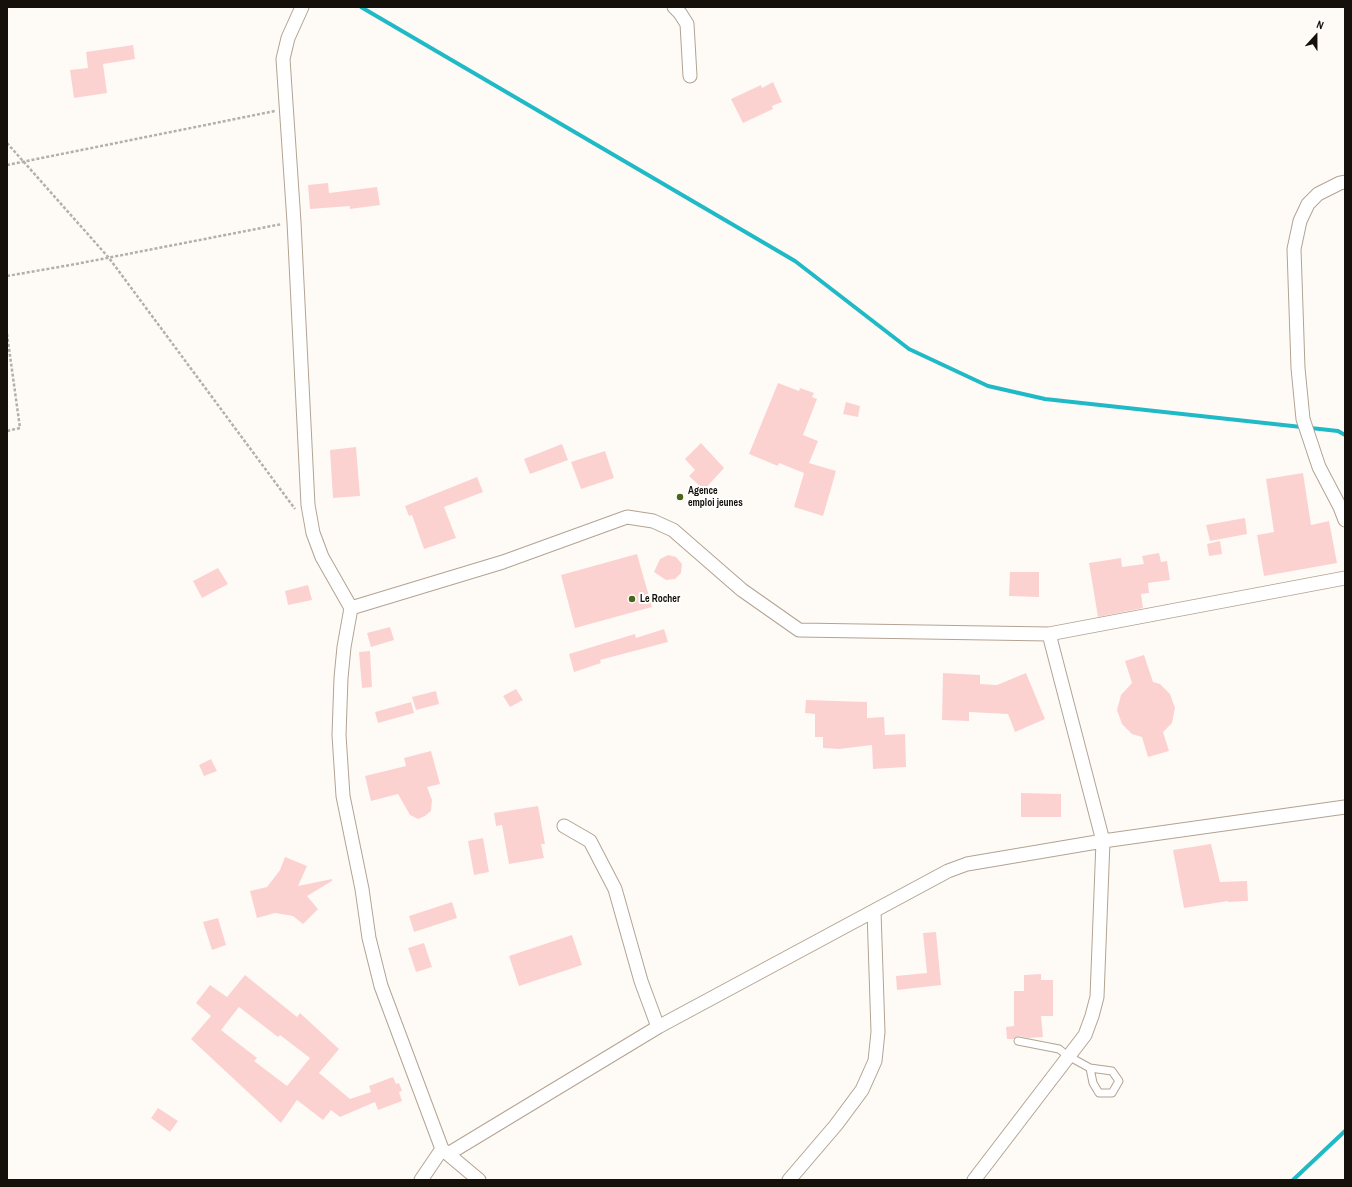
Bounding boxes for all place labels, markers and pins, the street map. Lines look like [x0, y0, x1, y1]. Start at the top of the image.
place label: Agence emploi jeunes [688, 485, 743, 508]
marker: Agence emploi jeunes [675, 492, 685, 502]
place label: Le Rocher [640, 593, 680, 605]
marker: Le Rocher [627, 594, 637, 604]

